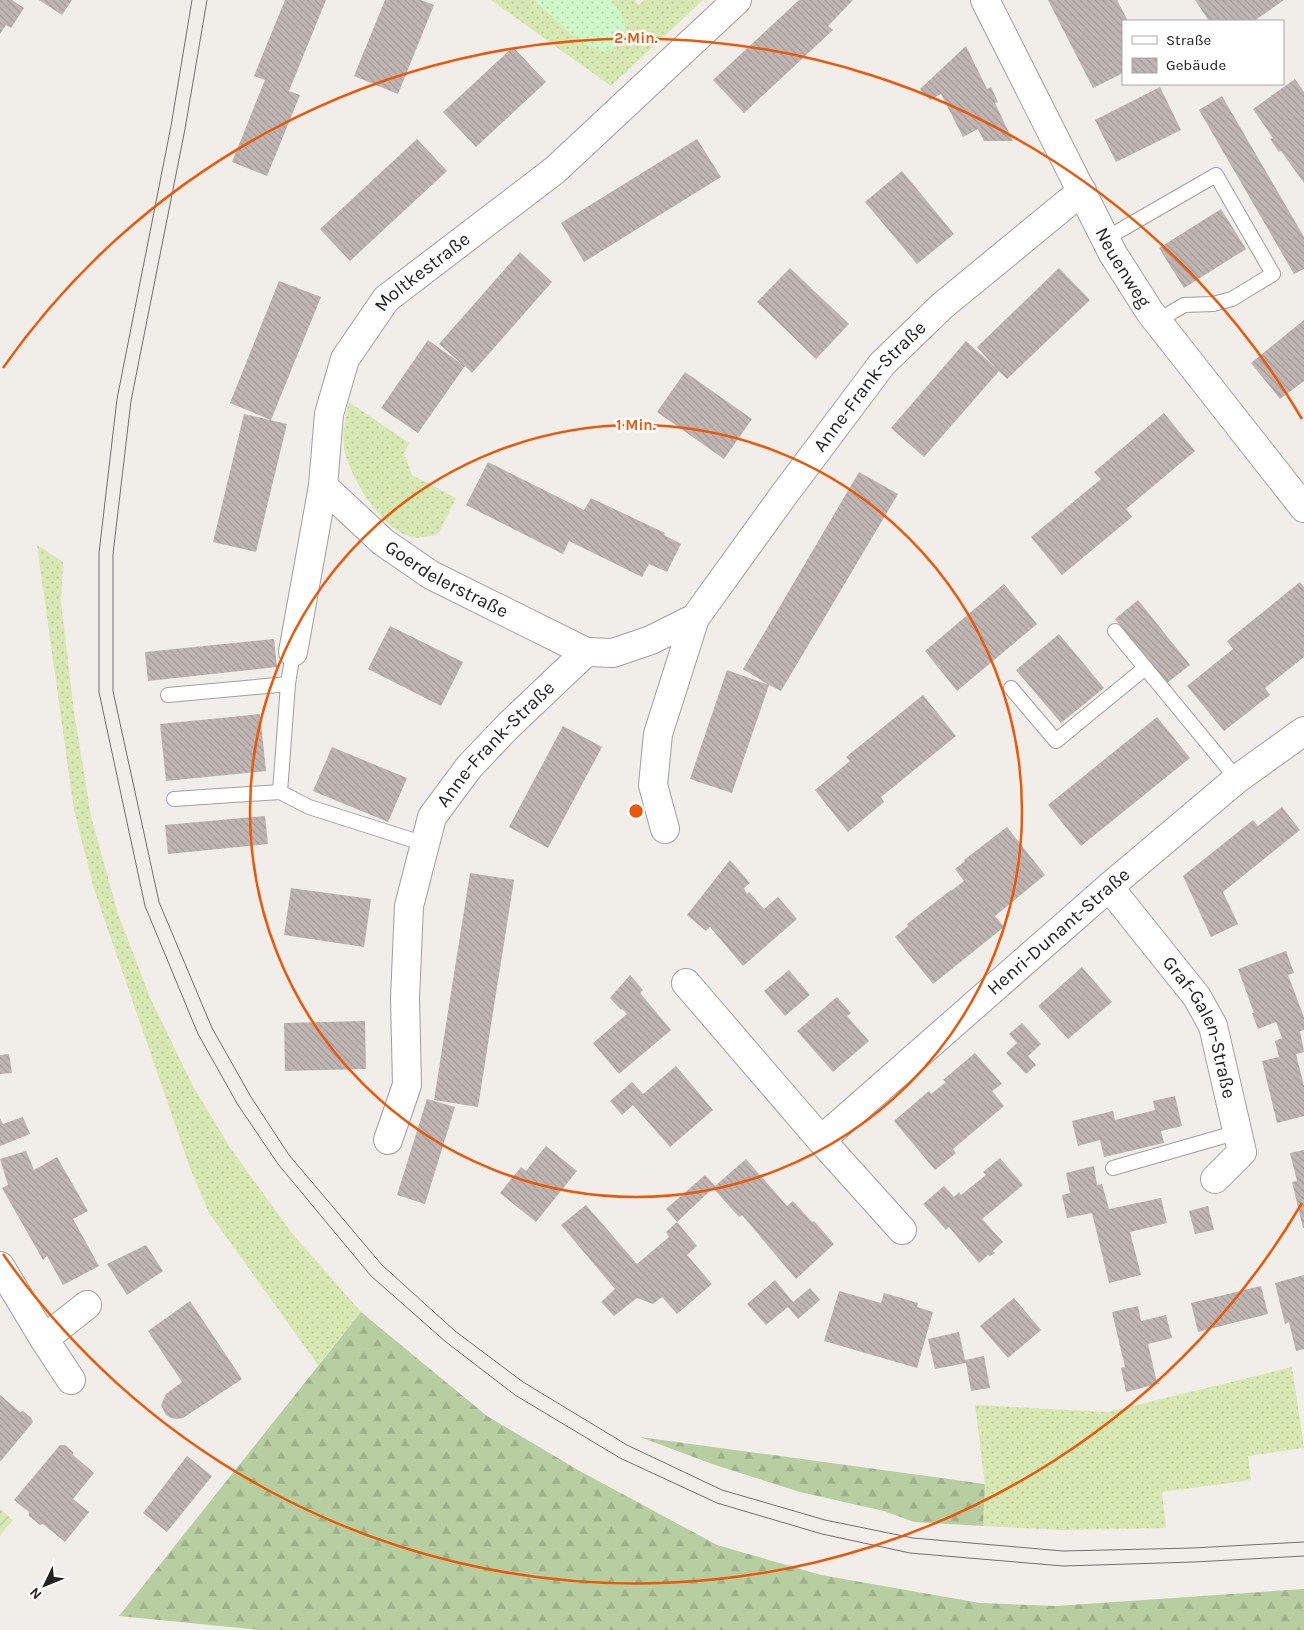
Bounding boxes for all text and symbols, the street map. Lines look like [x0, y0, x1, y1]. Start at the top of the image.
legend [1122, 20, 1284, 85]
text: 2 Min. [614, 29, 658, 47]
text: Straße [1166, 31, 1211, 49]
text: Gebäude [1166, 56, 1226, 74]
street label: Neuenweg [1090, 224, 1155, 312]
street label: Moltkestraße [370, 228, 474, 316]
street label: Anne-Frank-Straße [809, 317, 930, 456]
text: 1 Min. [616, 416, 656, 434]
street label: Goerdelerstraße [381, 536, 512, 623]
street label: Anne-Frank-Straße [432, 677, 559, 812]
centre of rings [627, 802, 645, 820]
street label: Henri-Dunant-Straße [983, 863, 1134, 1000]
street label: Graf-Galen-Straße [1158, 952, 1240, 1101]
north arrow [20, 1560, 70, 1610]
text: N [26, 1584, 46, 1603]

